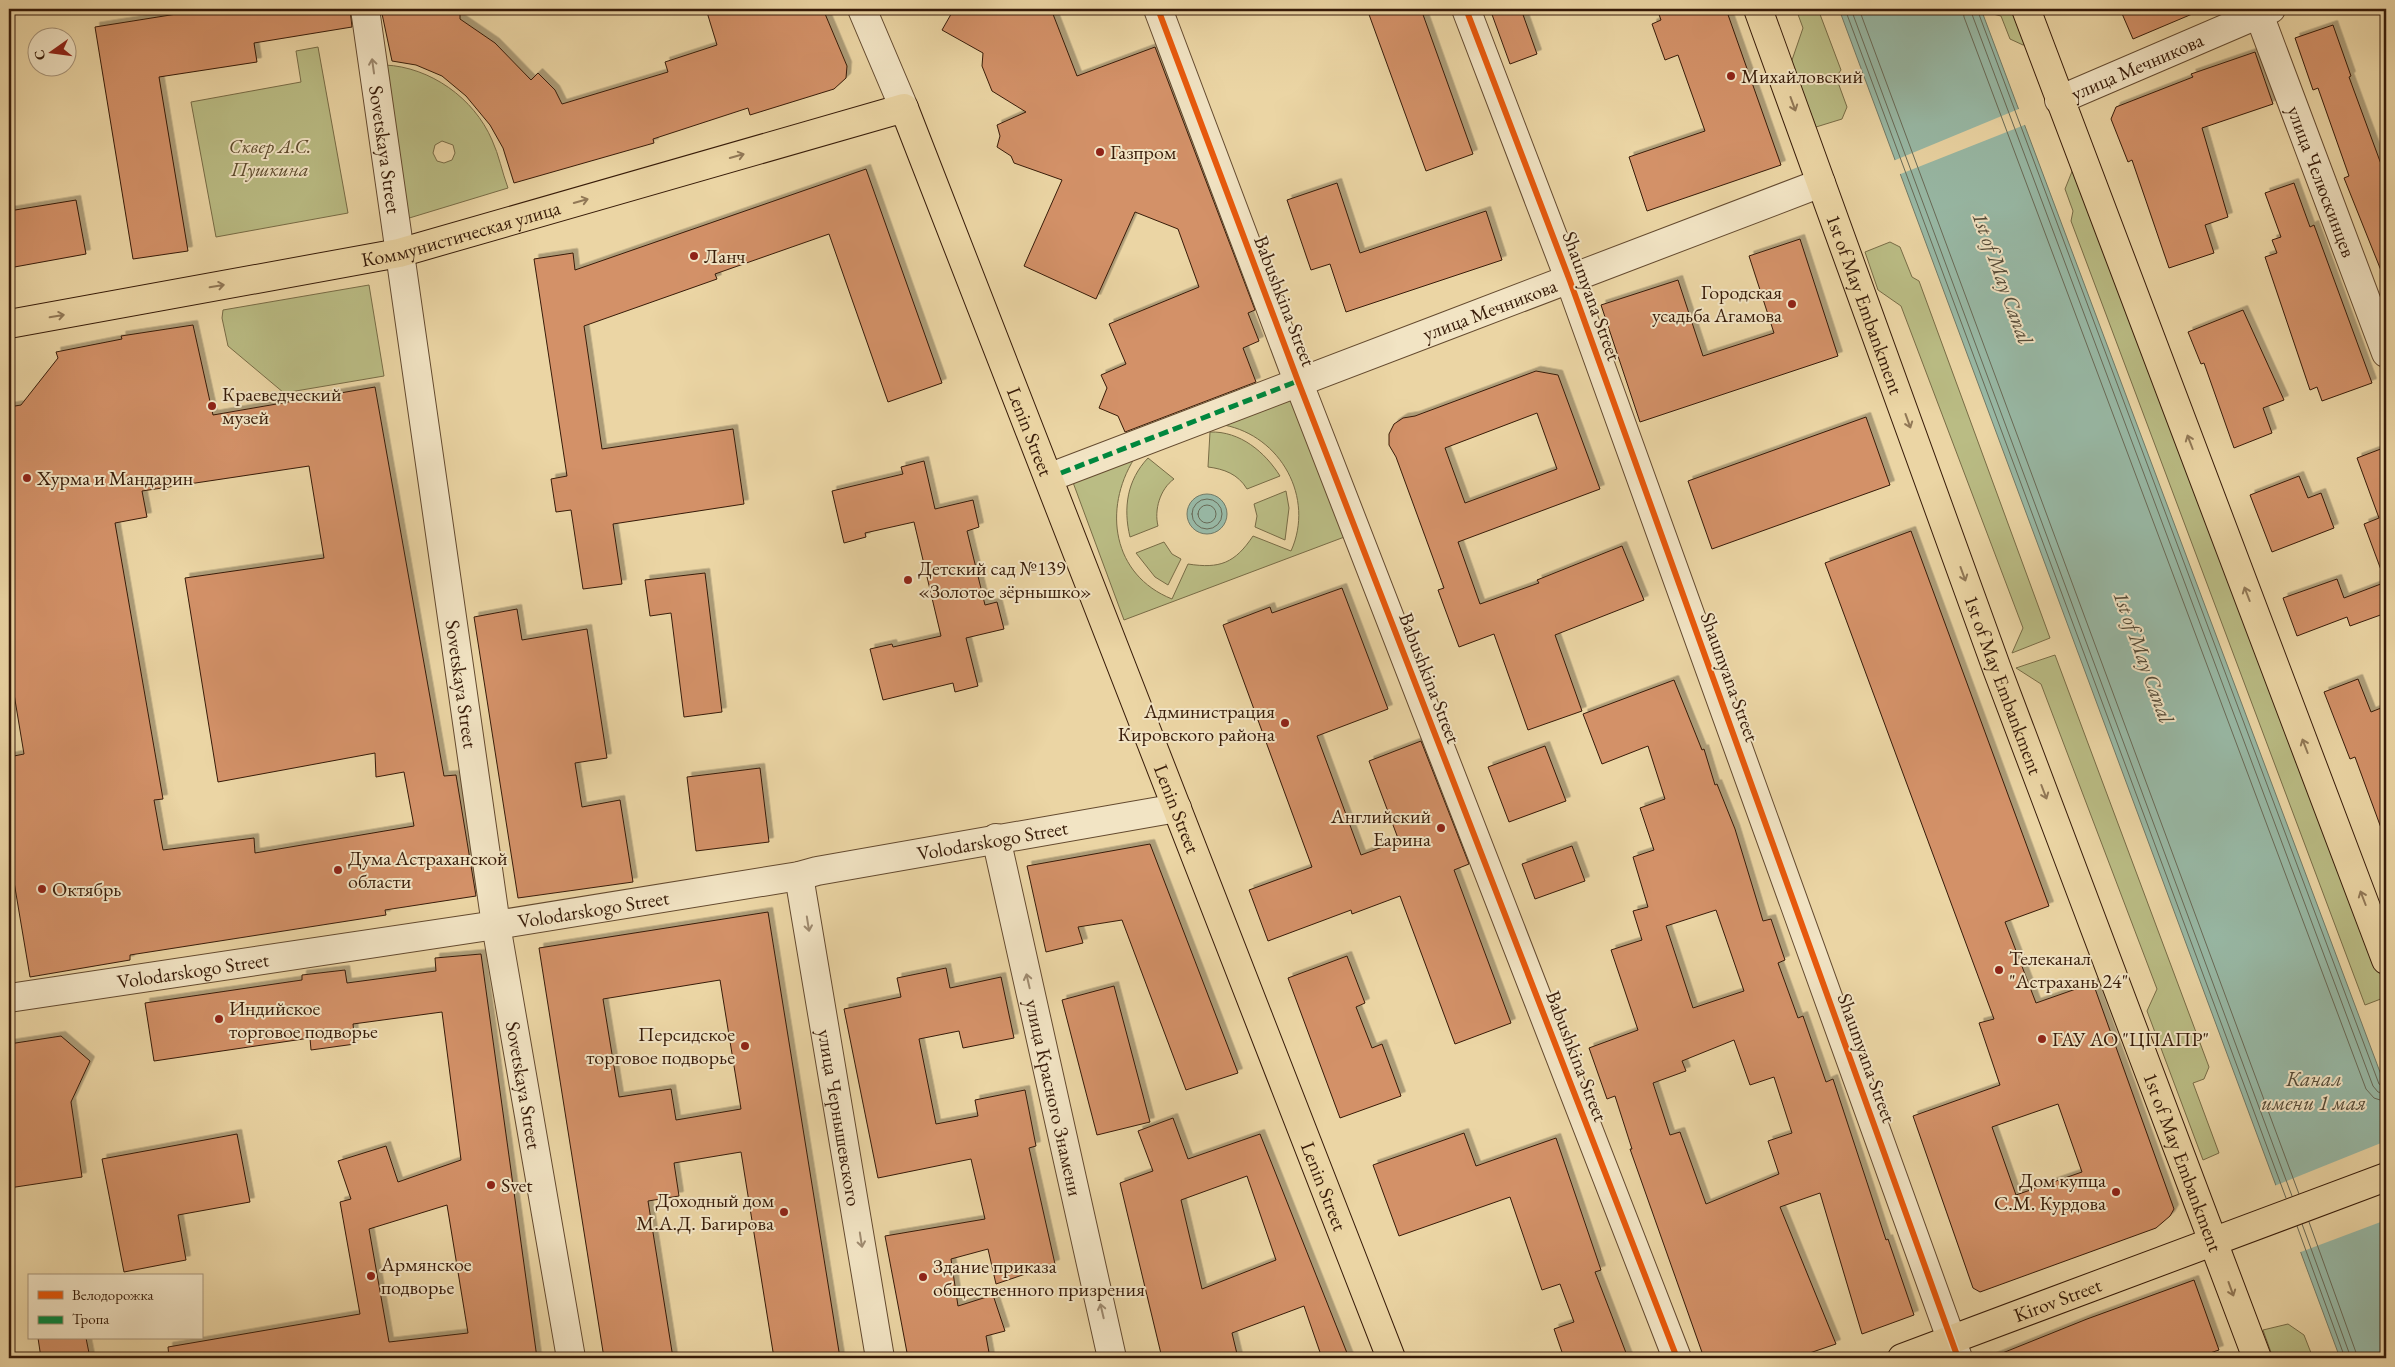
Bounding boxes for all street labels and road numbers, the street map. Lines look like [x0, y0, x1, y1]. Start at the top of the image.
street label: улица Мечникова [2067, 27, 2207, 106]
street label: Sovetskaya Street [363, 84, 407, 216]
street label: улица Челюскинцев [2281, 102, 2362, 261]
street label: Коммунистическая улица [359, 194, 563, 273]
street label: 1st of May Embankment [1820, 211, 1910, 399]
street label: Shaumyana Street [1557, 228, 1628, 365]
street label: Babushkina Street [1248, 232, 1322, 371]
street label: улица Мечникова [1419, 272, 1561, 347]
street label: Lenin Street [1001, 383, 1059, 480]
street label: 1st of May Embankment [1958, 591, 2049, 779]
street label: Babushkina Street [1393, 609, 1467, 748]
street label: Shaumyana Street [1695, 609, 1766, 746]
street label: Sovetskaya Street [440, 618, 484, 751]
street label: Lenin Street [1148, 761, 1206, 858]
street label: Volodarskogo Street [915, 814, 1071, 866]
street label: Volodarskogo Street [516, 884, 672, 934]
street label: Volodarskogo Street [115, 946, 271, 995]
street label: Babushkina Street [1540, 987, 1614, 1126]
street label: Shaumyana Street [1832, 990, 1903, 1127]
street label: улица Красного Знамени [1019, 997, 1089, 1199]
street label: Sovetskaya Street [500, 1019, 548, 1152]
street label: улица Чернышевского [812, 1027, 867, 1208]
street label: 1st of May Embankment [2137, 1069, 2229, 1256]
street label: Lenin Street [1295, 1138, 1353, 1235]
street label: Kirov Street [2010, 1271, 2106, 1328]

